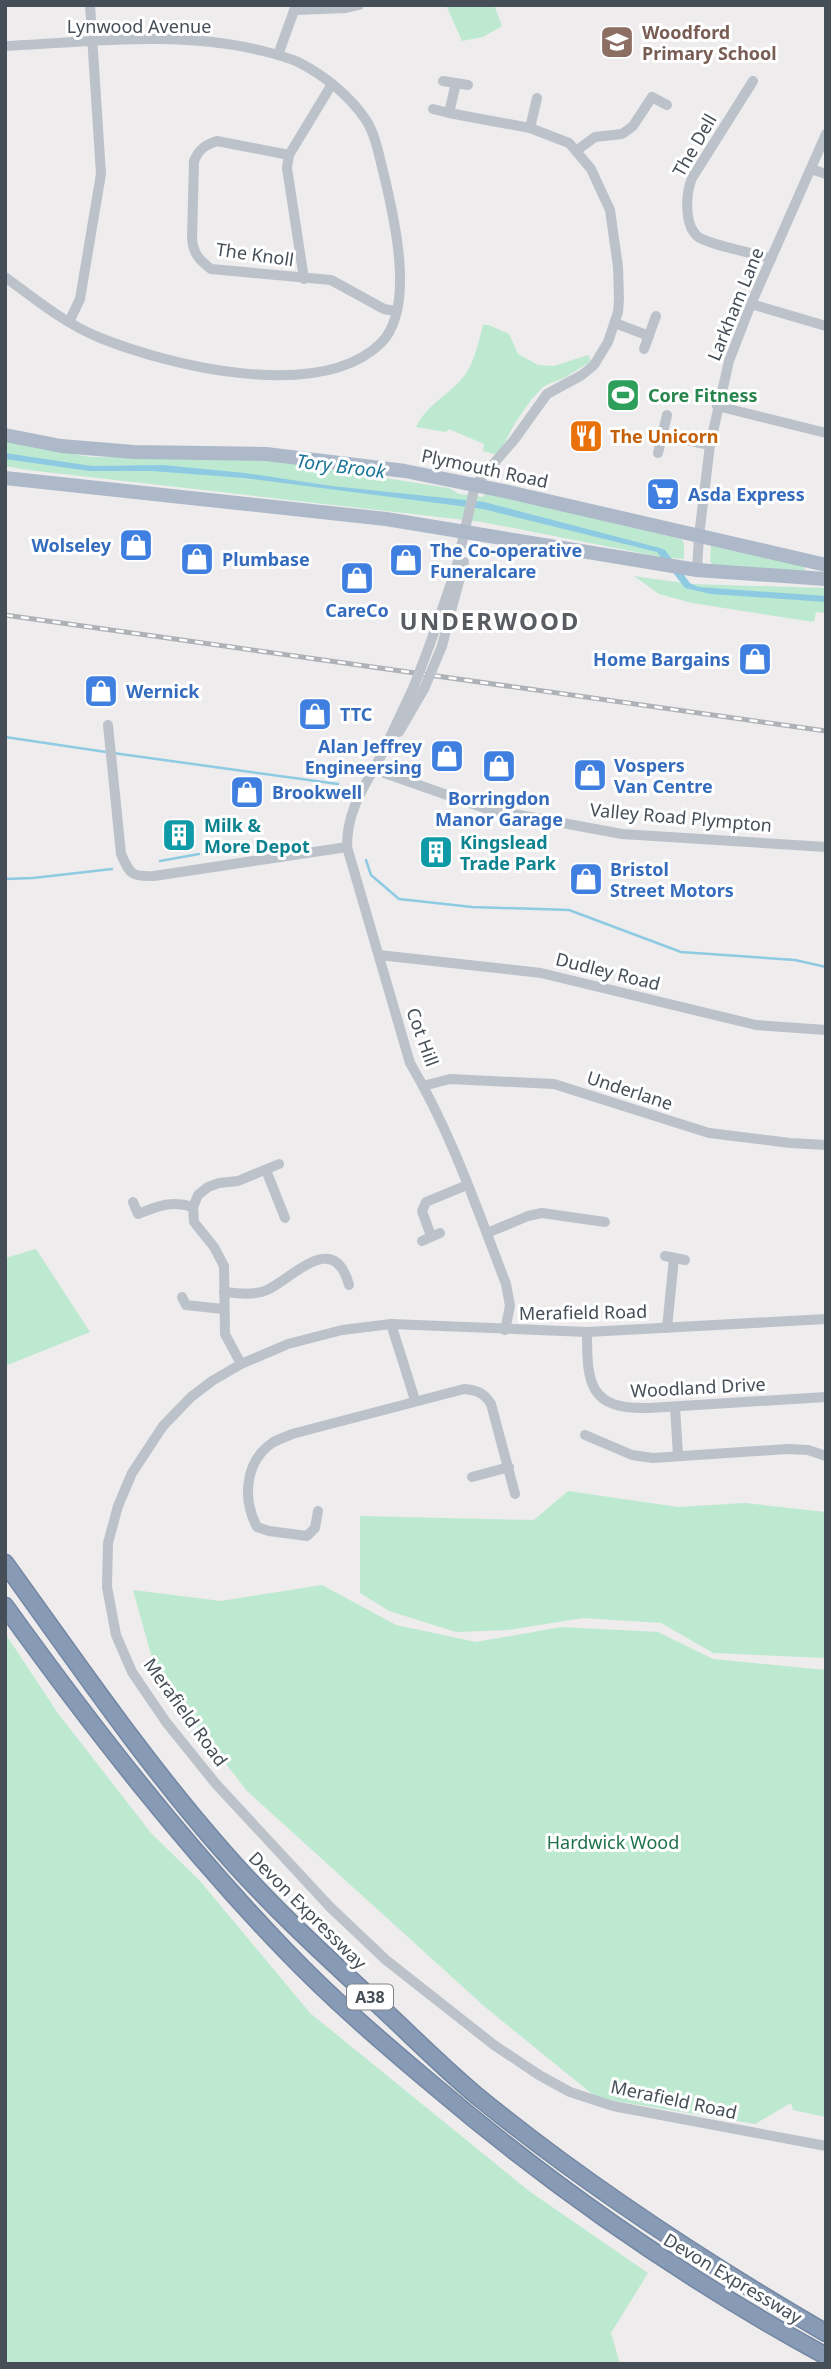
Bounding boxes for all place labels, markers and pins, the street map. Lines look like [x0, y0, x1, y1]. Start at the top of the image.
place label: Woodford Primary School [642, 20, 777, 65]
school or university icon: Woodford Primary School [598, 23, 636, 61]
sports icon: Core Fitness [604, 376, 642, 414]
place label: Core Fitness [648, 383, 758, 407]
restaurant icon: The Unicorn [567, 417, 605, 455]
place label: The Unicorn [610, 424, 719, 448]
supermarket icon: Asda Express [644, 475, 682, 513]
place label: Asda Express [688, 482, 805, 506]
shop icon: Wolseley [117, 526, 155, 564]
place label: Wolseley [32, 533, 112, 557]
place label: The Co-operative Funeralcare [430, 538, 582, 583]
shop icon: Plumbase [178, 540, 216, 578]
shop icon: The Co-operative Funeralcare [387, 541, 425, 579]
place label: Plumbase [222, 547, 310, 571]
shop icon: CareCo [338, 559, 376, 597]
place label: CareCo [325, 598, 389, 622]
shop icon: Home Bargains [736, 640, 774, 678]
place label: Home Bargains [593, 647, 730, 671]
shop icon: Wernick [82, 672, 120, 710]
place label: Wernick [126, 679, 200, 703]
shop icon: TTC [296, 695, 334, 733]
place label: TTC [340, 702, 372, 726]
place label: Alan Jeffrey Engineersing [305, 734, 423, 779]
shop icon: Alan Jeffrey Engineersing [428, 737, 466, 775]
shop icon: Borringdon Manor Garage [480, 747, 518, 785]
place label: Vospers Van Centre [614, 753, 713, 798]
shop icon: Vospers Van Centre [571, 756, 609, 794]
shop icon: Brookwell [228, 773, 266, 811]
place label: Brookwell [272, 780, 362, 804]
place label: Borringdon Manor Garage [435, 786, 563, 831]
place label: Milk & More Depot [204, 813, 310, 858]
building icon: Milk & More Depot [160, 816, 198, 854]
place label: Kingslead Trade Park [460, 830, 557, 875]
building icon: Kingslead Trade Park [417, 833, 455, 871]
place label: Bristol Street Motors [610, 857, 734, 902]
shop icon: Bristol Street Motors [567, 860, 605, 898]

